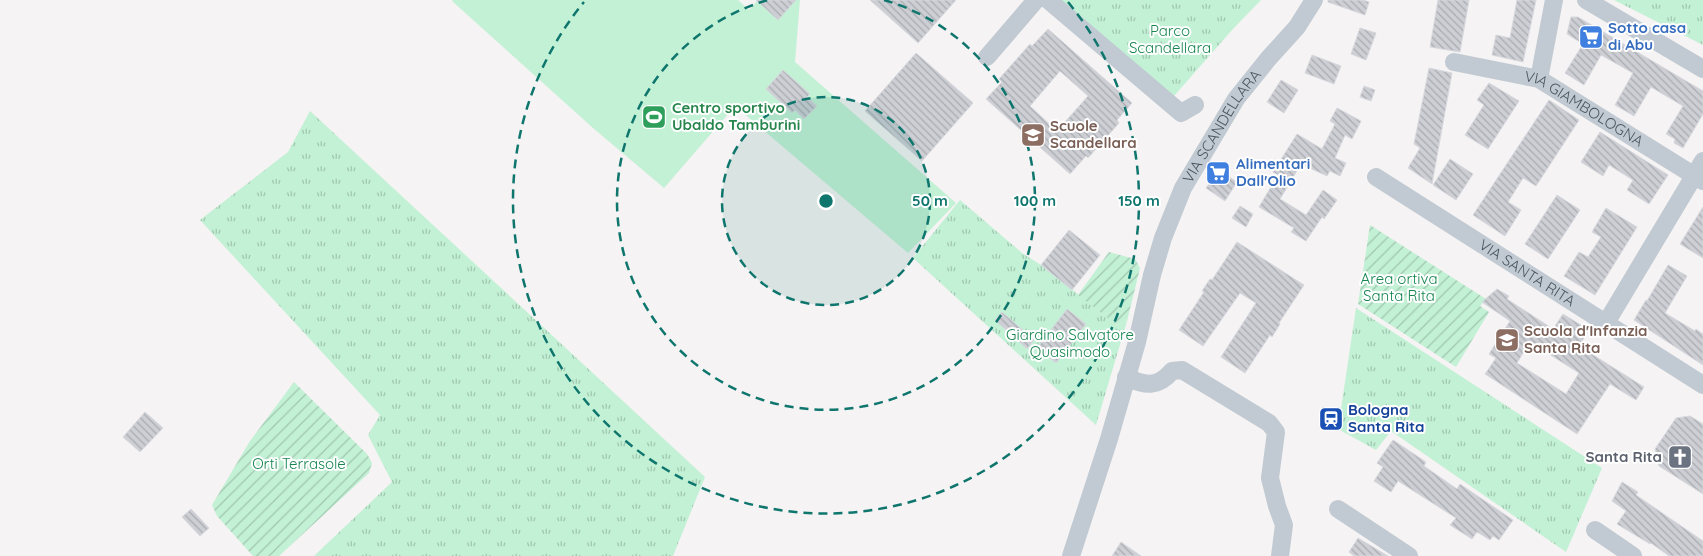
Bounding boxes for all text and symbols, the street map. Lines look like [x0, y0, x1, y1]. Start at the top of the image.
place label: Sotto casa di Abu [1608, 18, 1686, 54]
park label: Parco Scandellara [1129, 21, 1211, 57]
supermarket icon: Sotto casa di Abu [1578, 24, 1604, 50]
street label: VIA SCANDELLARA [1178, 65, 1265, 186]
street label: VIA GIAMBOLOGNA [1523, 66, 1647, 151]
place label: Centro sportivo Ubaldo Tamburini [672, 98, 800, 134]
sports icon: Centro sportivo Ubaldo Tamburini [641, 104, 667, 130]
place label: Scuole Scandellara [1050, 116, 1137, 152]
school or university icon: Scuole Scandellara [1020, 122, 1046, 148]
place label: Alimentari Dall'Olio [1236, 154, 1310, 190]
supermarket icon: Alimentari Dall'Olio [1205, 160, 1231, 186]
text: 50 m [912, 191, 948, 210]
text: 100 m [1014, 191, 1056, 210]
text: 150 m [1118, 191, 1160, 210]
centre of rings [817, 192, 835, 210]
street label: VIA SANTA RITA [1476, 235, 1579, 311]
park label: Area ortiva Santa Rita [1361, 269, 1438, 305]
place label: Scuola d'Infanzia Santa Rita [1524, 321, 1647, 357]
park label: Giardino Salvatore Quasimodo [1006, 325, 1134, 361]
school or university icon: Scuola d'Infanzia Santa Rita [1494, 327, 1520, 353]
place label: Bologna Santa Rita [1348, 400, 1424, 436]
station icon: Bologna Santa Rita [1318, 406, 1344, 432]
church icon: Santa Rita [1667, 444, 1693, 470]
place label: Santa Rita [1586, 447, 1662, 466]
park label: Orti Terrasole [252, 454, 346, 473]

